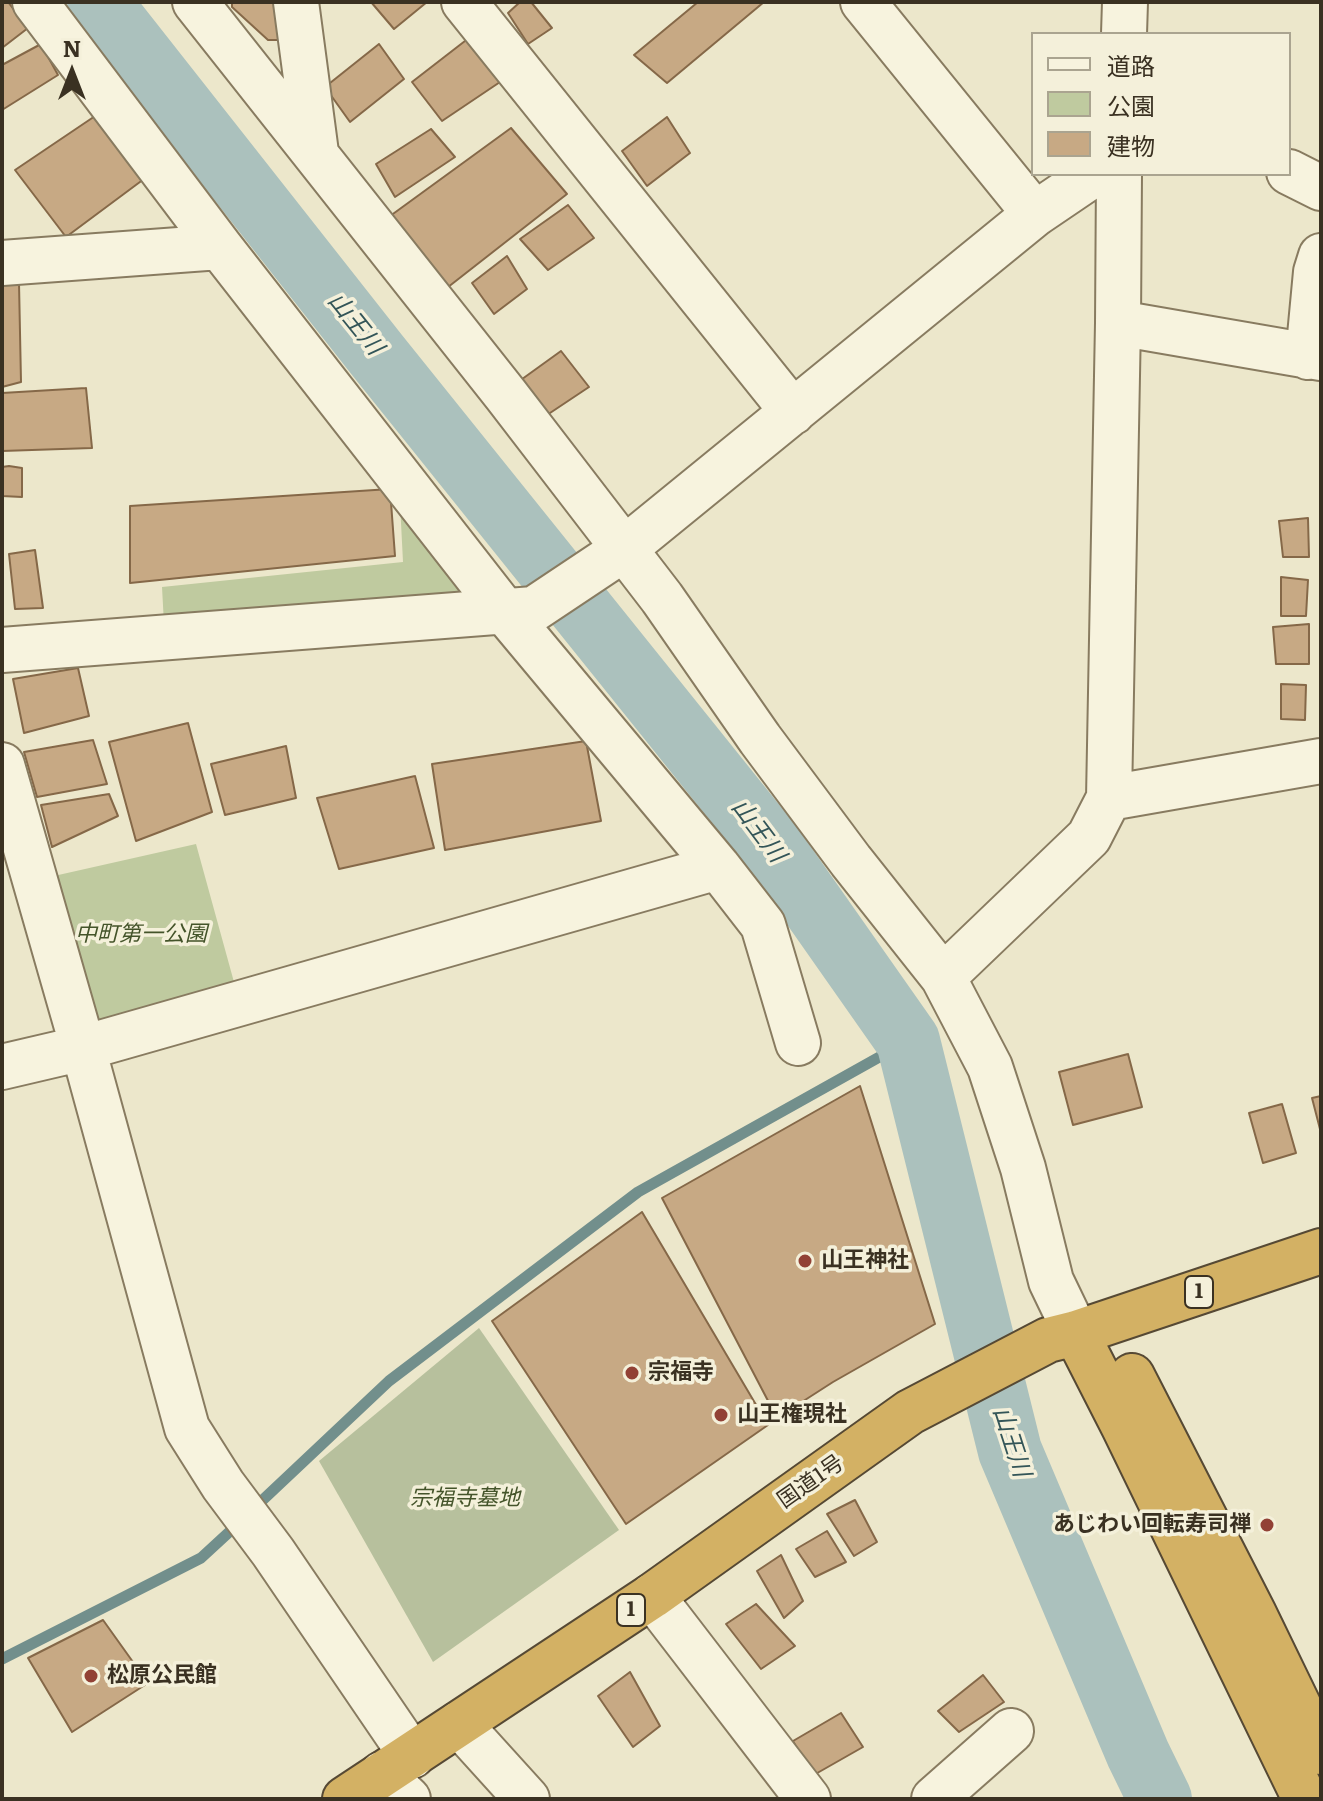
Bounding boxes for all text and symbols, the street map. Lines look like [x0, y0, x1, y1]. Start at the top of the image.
text: N [63, 31, 81, 64]
north arrow [32, 32, 112, 112]
legend [1031, 32, 1291, 176]
text: 道路 [1107, 47, 1155, 82]
text: 公園 [1107, 87, 1155, 122]
text: 建物 [1107, 127, 1155, 162]
water label: 山王川 [321, 287, 389, 361]
water label: 山王川 [725, 794, 791, 868]
park label: 中町第一公園 [75, 922, 207, 948]
place label: 山王神社 [821, 1248, 909, 1274]
marker: 山王神社 [796, 1252, 814, 1270]
road number: 1 [1185, 1276, 1213, 1308]
place label: 宗福寺 [648, 1360, 714, 1386]
marker: 宗福寺 [623, 1364, 641, 1382]
place label: 山王権現社 [737, 1402, 847, 1428]
water label: 山王川 [986, 1403, 1036, 1481]
marker: 山王権現社 [712, 1406, 730, 1424]
street label: 国道1号 [773, 1450, 849, 1514]
park label: 宗福寺墓地 [410, 1486, 520, 1512]
place label: あじわい回転寿司禅 [1053, 1512, 1251, 1538]
marker: あじわい回転寿司禅 [1258, 1516, 1276, 1534]
road number: 1 [617, 1594, 645, 1626]
place label: 松原公民館 [107, 1663, 217, 1689]
marker: 松原公民館 [82, 1667, 100, 1685]

